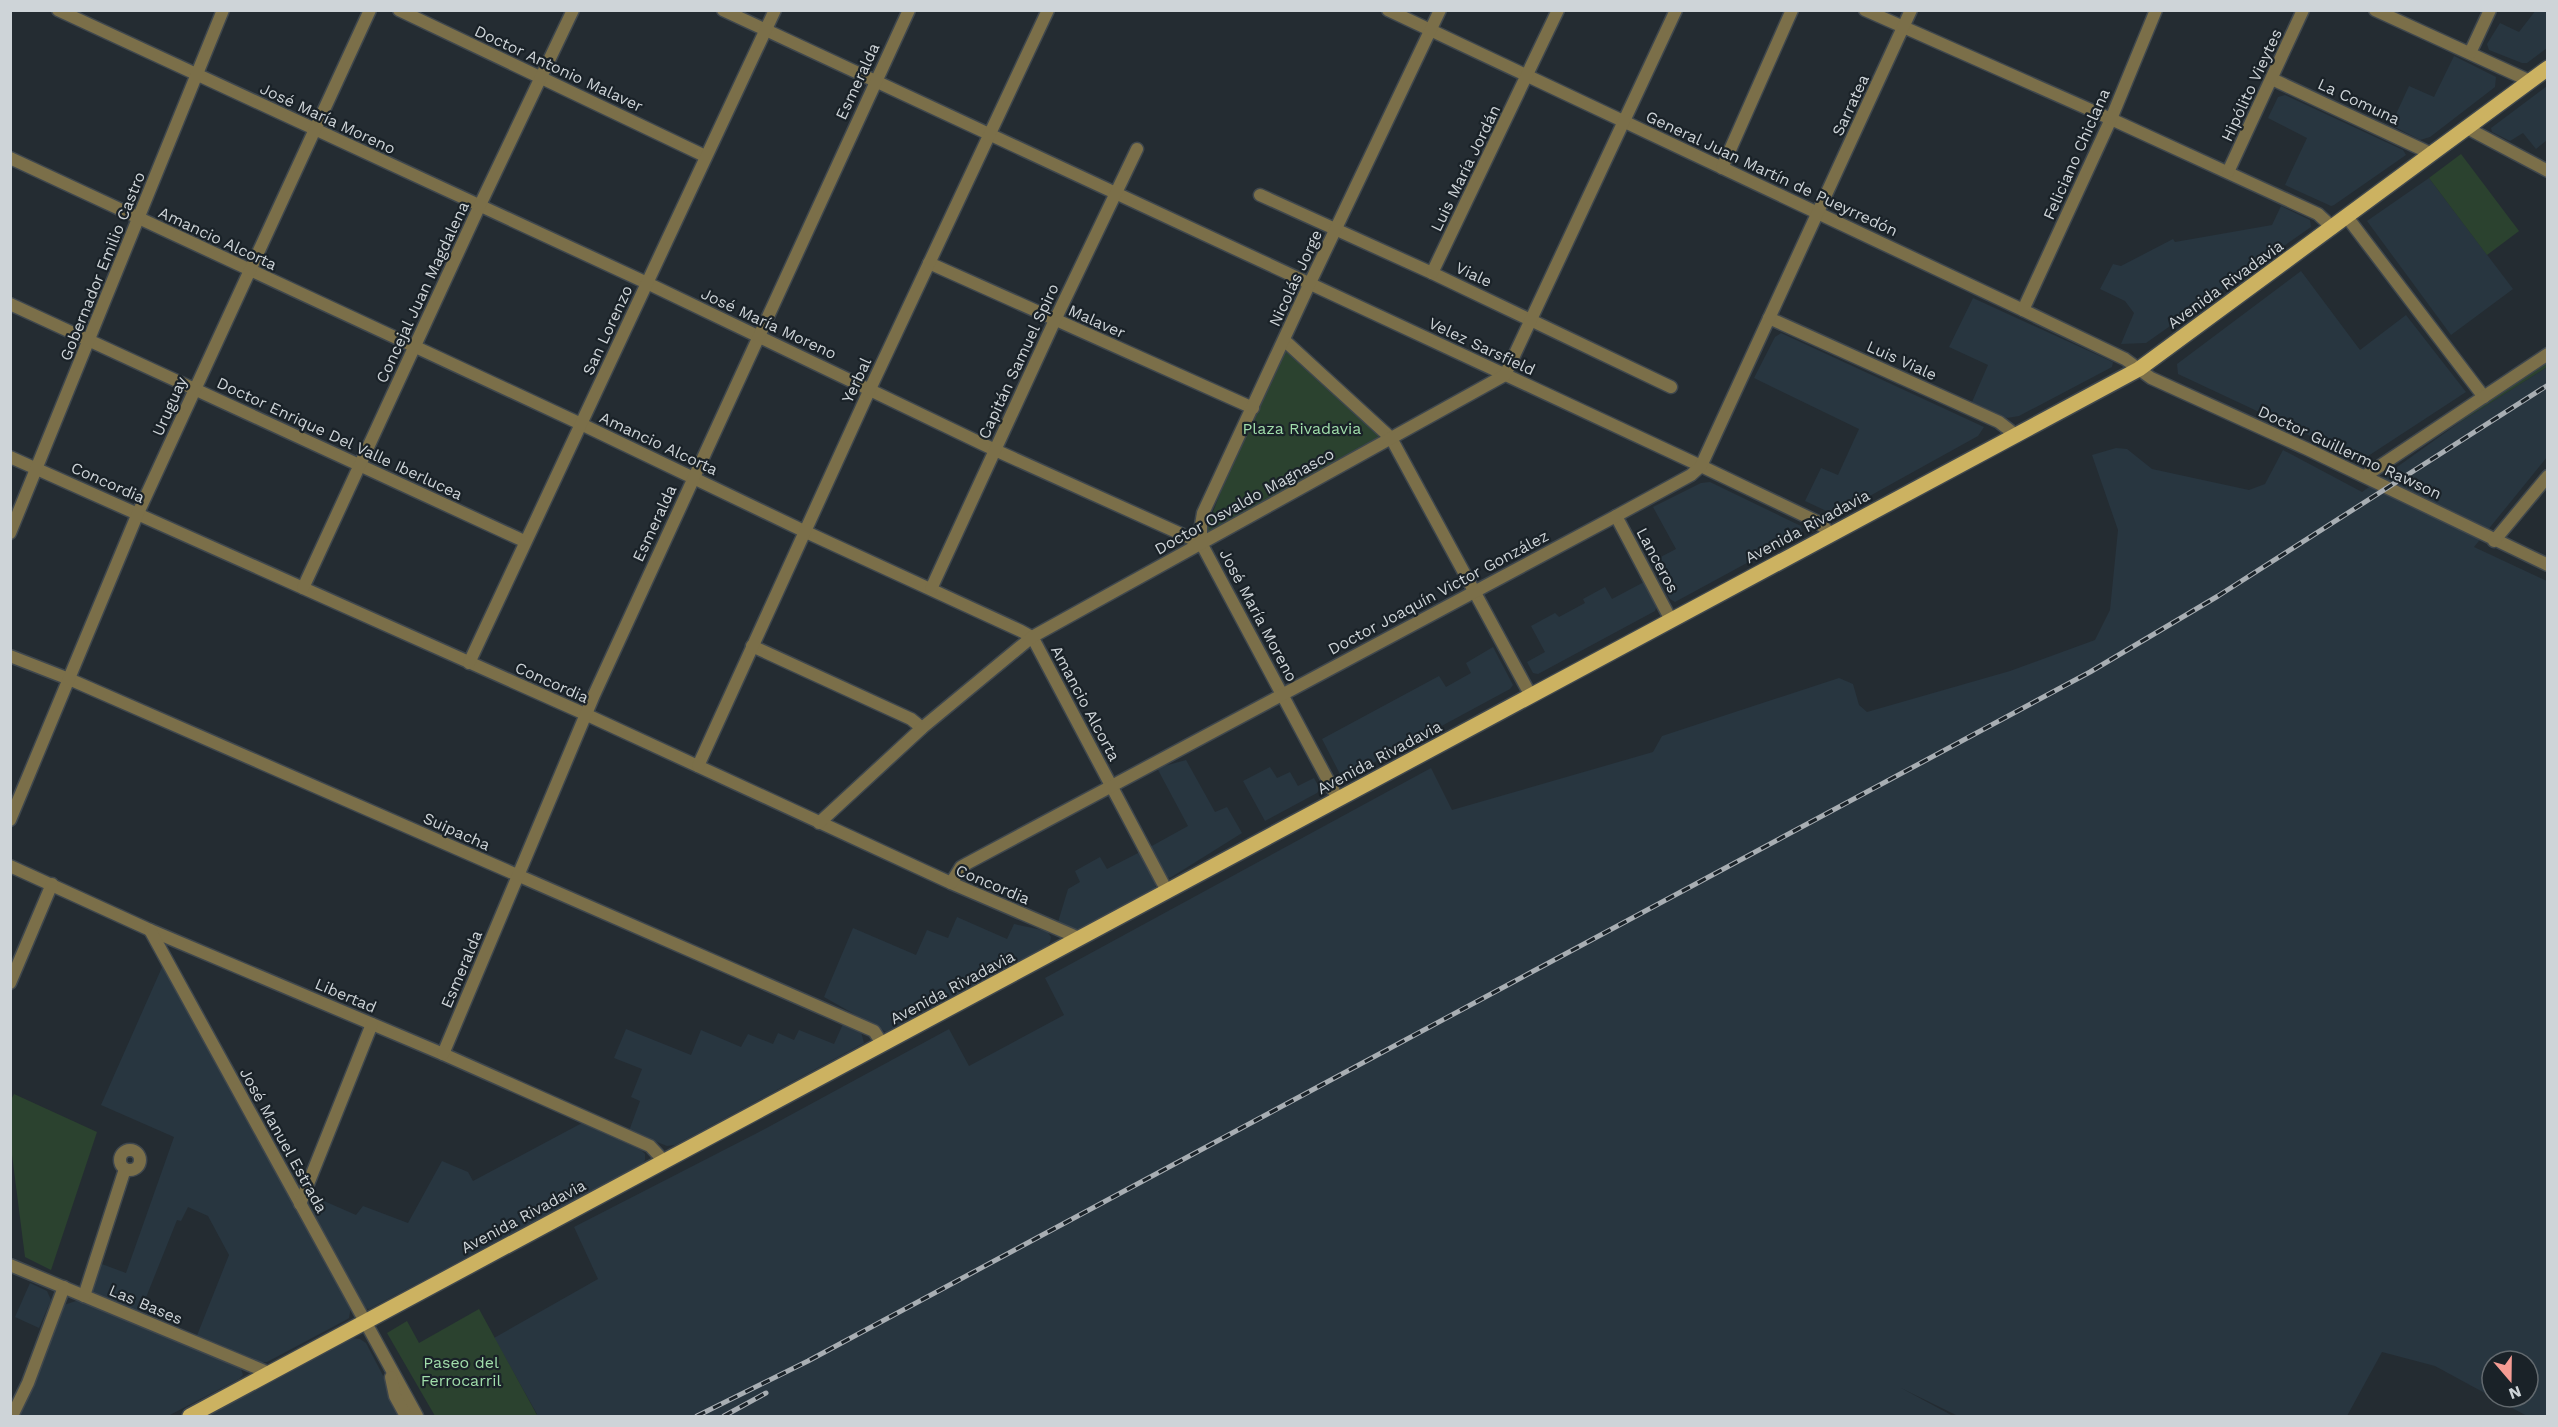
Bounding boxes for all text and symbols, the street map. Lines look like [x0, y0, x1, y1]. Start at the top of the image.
street label: Doctor Antonio Malaver [472, 21, 646, 116]
street label: Hipólito Vieytes [2217, 26, 2286, 145]
street label: Esmeralda [831, 40, 883, 123]
street label: Sarratea [1828, 71, 1873, 139]
street label: La Comuna [2315, 74, 2403, 129]
street label: José María Moreno [257, 79, 399, 158]
street label: Feliciano Chiclana [2039, 86, 2114, 223]
street label: Luis María Jordán [1427, 102, 1504, 235]
street label: General Juan Martín de Pueyrredón [1643, 107, 1901, 240]
street label: Gobernador Emilio Castro [56, 169, 149, 363]
street label: Concejal Juan Magdalena [372, 199, 473, 386]
street label: Amancio Alcorta [156, 203, 280, 274]
street label: Nicolás Jorge [1265, 227, 1326, 330]
street label: Avenida Rivadavia [2164, 236, 2287, 333]
street label: Viale [1453, 258, 1495, 291]
street label: Capitán Samuel Spiro [974, 281, 1063, 442]
street label: San Lorenzo [578, 282, 637, 378]
street label: José María Moreno [698, 284, 840, 363]
street label: Malaver [1065, 300, 1129, 343]
street label: Velez Sarsfield [1425, 313, 1538, 379]
street label: Luis Viale [1864, 337, 1940, 384]
street label: Yerbal [838, 354, 875, 406]
street label: Uruguay [148, 373, 191, 439]
street label: Doctor Enrique Del Valle Iberlucea [214, 373, 466, 504]
street label: Doctor Guillermo Rawson [2255, 402, 2445, 503]
street label: Amancio Alcorta [597, 408, 721, 479]
park label: Plaza Rivadavia [1243, 419, 1361, 438]
street label: Doctor Osvaldo Magnasco [1151, 444, 1337, 559]
street label: Concordia [68, 458, 148, 507]
street label: Esmeralda [628, 482, 680, 565]
street label: Avenida Rivadavia [1742, 486, 1873, 567]
street label: Lanceros [1632, 524, 1683, 596]
street label: Doctor Joaquín Victor González [1325, 526, 1552, 659]
street label: José María Moreno [1216, 546, 1302, 685]
street label: Amancio Alcorta [1047, 642, 1124, 764]
street label: Concordia [512, 658, 592, 707]
street label: Avenida Rivadavia [1314, 717, 1445, 798]
street label: Suipacha [420, 808, 493, 855]
street label: Concordia [953, 860, 1033, 909]
street label: Esmeralda [437, 928, 486, 1011]
street label: Avenida Rivadavia [887, 947, 1018, 1028]
street label: Libertad [312, 974, 379, 1017]
street label: José Manuel Estrada [236, 1064, 331, 1216]
street label: Avenida Rivadavia [458, 1176, 589, 1257]
street label: Las Bases [106, 1280, 185, 1328]
north arrow [2480, 1349, 2540, 1409]
park label: Paseo del Ferrocarril [421, 1353, 501, 1390]
text: N [2506, 1382, 2524, 1404]

